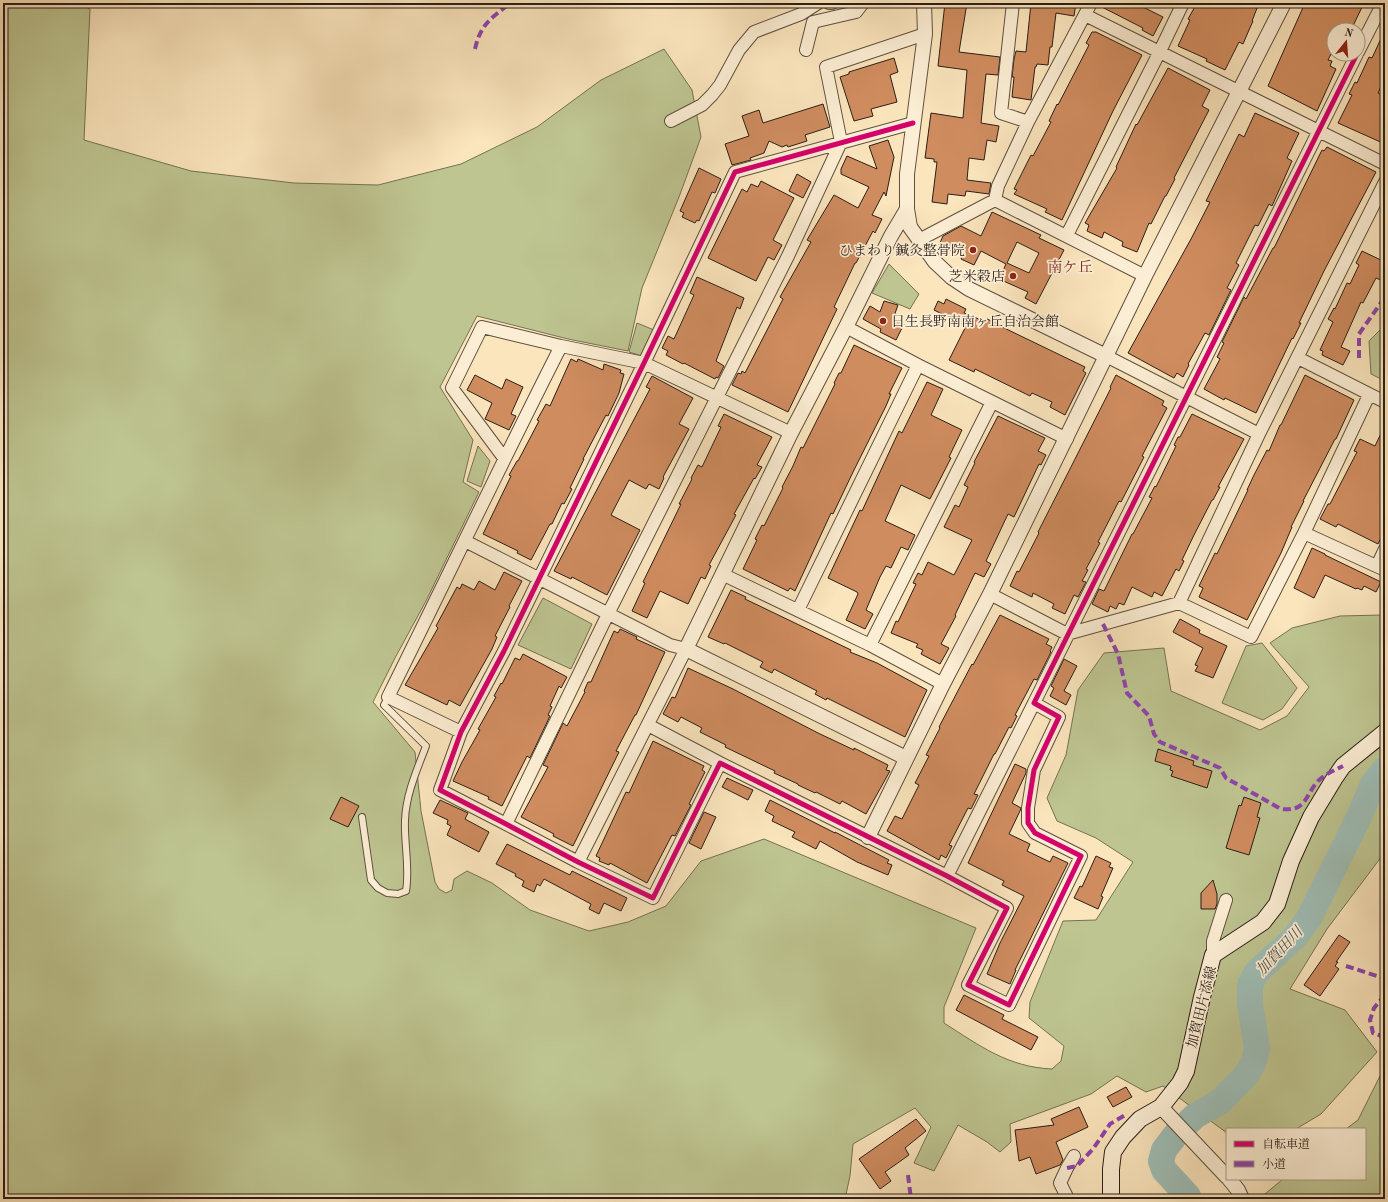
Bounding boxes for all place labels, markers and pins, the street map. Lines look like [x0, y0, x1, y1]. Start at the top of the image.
place label: ひまわり鍼灸整骨院 [839, 243, 965, 258]
marker: ひまわり鍼灸整骨院 [968, 245, 978, 255]
place label: 芝米穀店 [949, 269, 1005, 284]
marker: 芝米穀店 [1008, 271, 1018, 281]
place label: 日生長野南南ヶ丘自治会館 [891, 314, 1059, 329]
marker: 日生長野南南ヶ丘自治会館 [878, 316, 888, 326]

